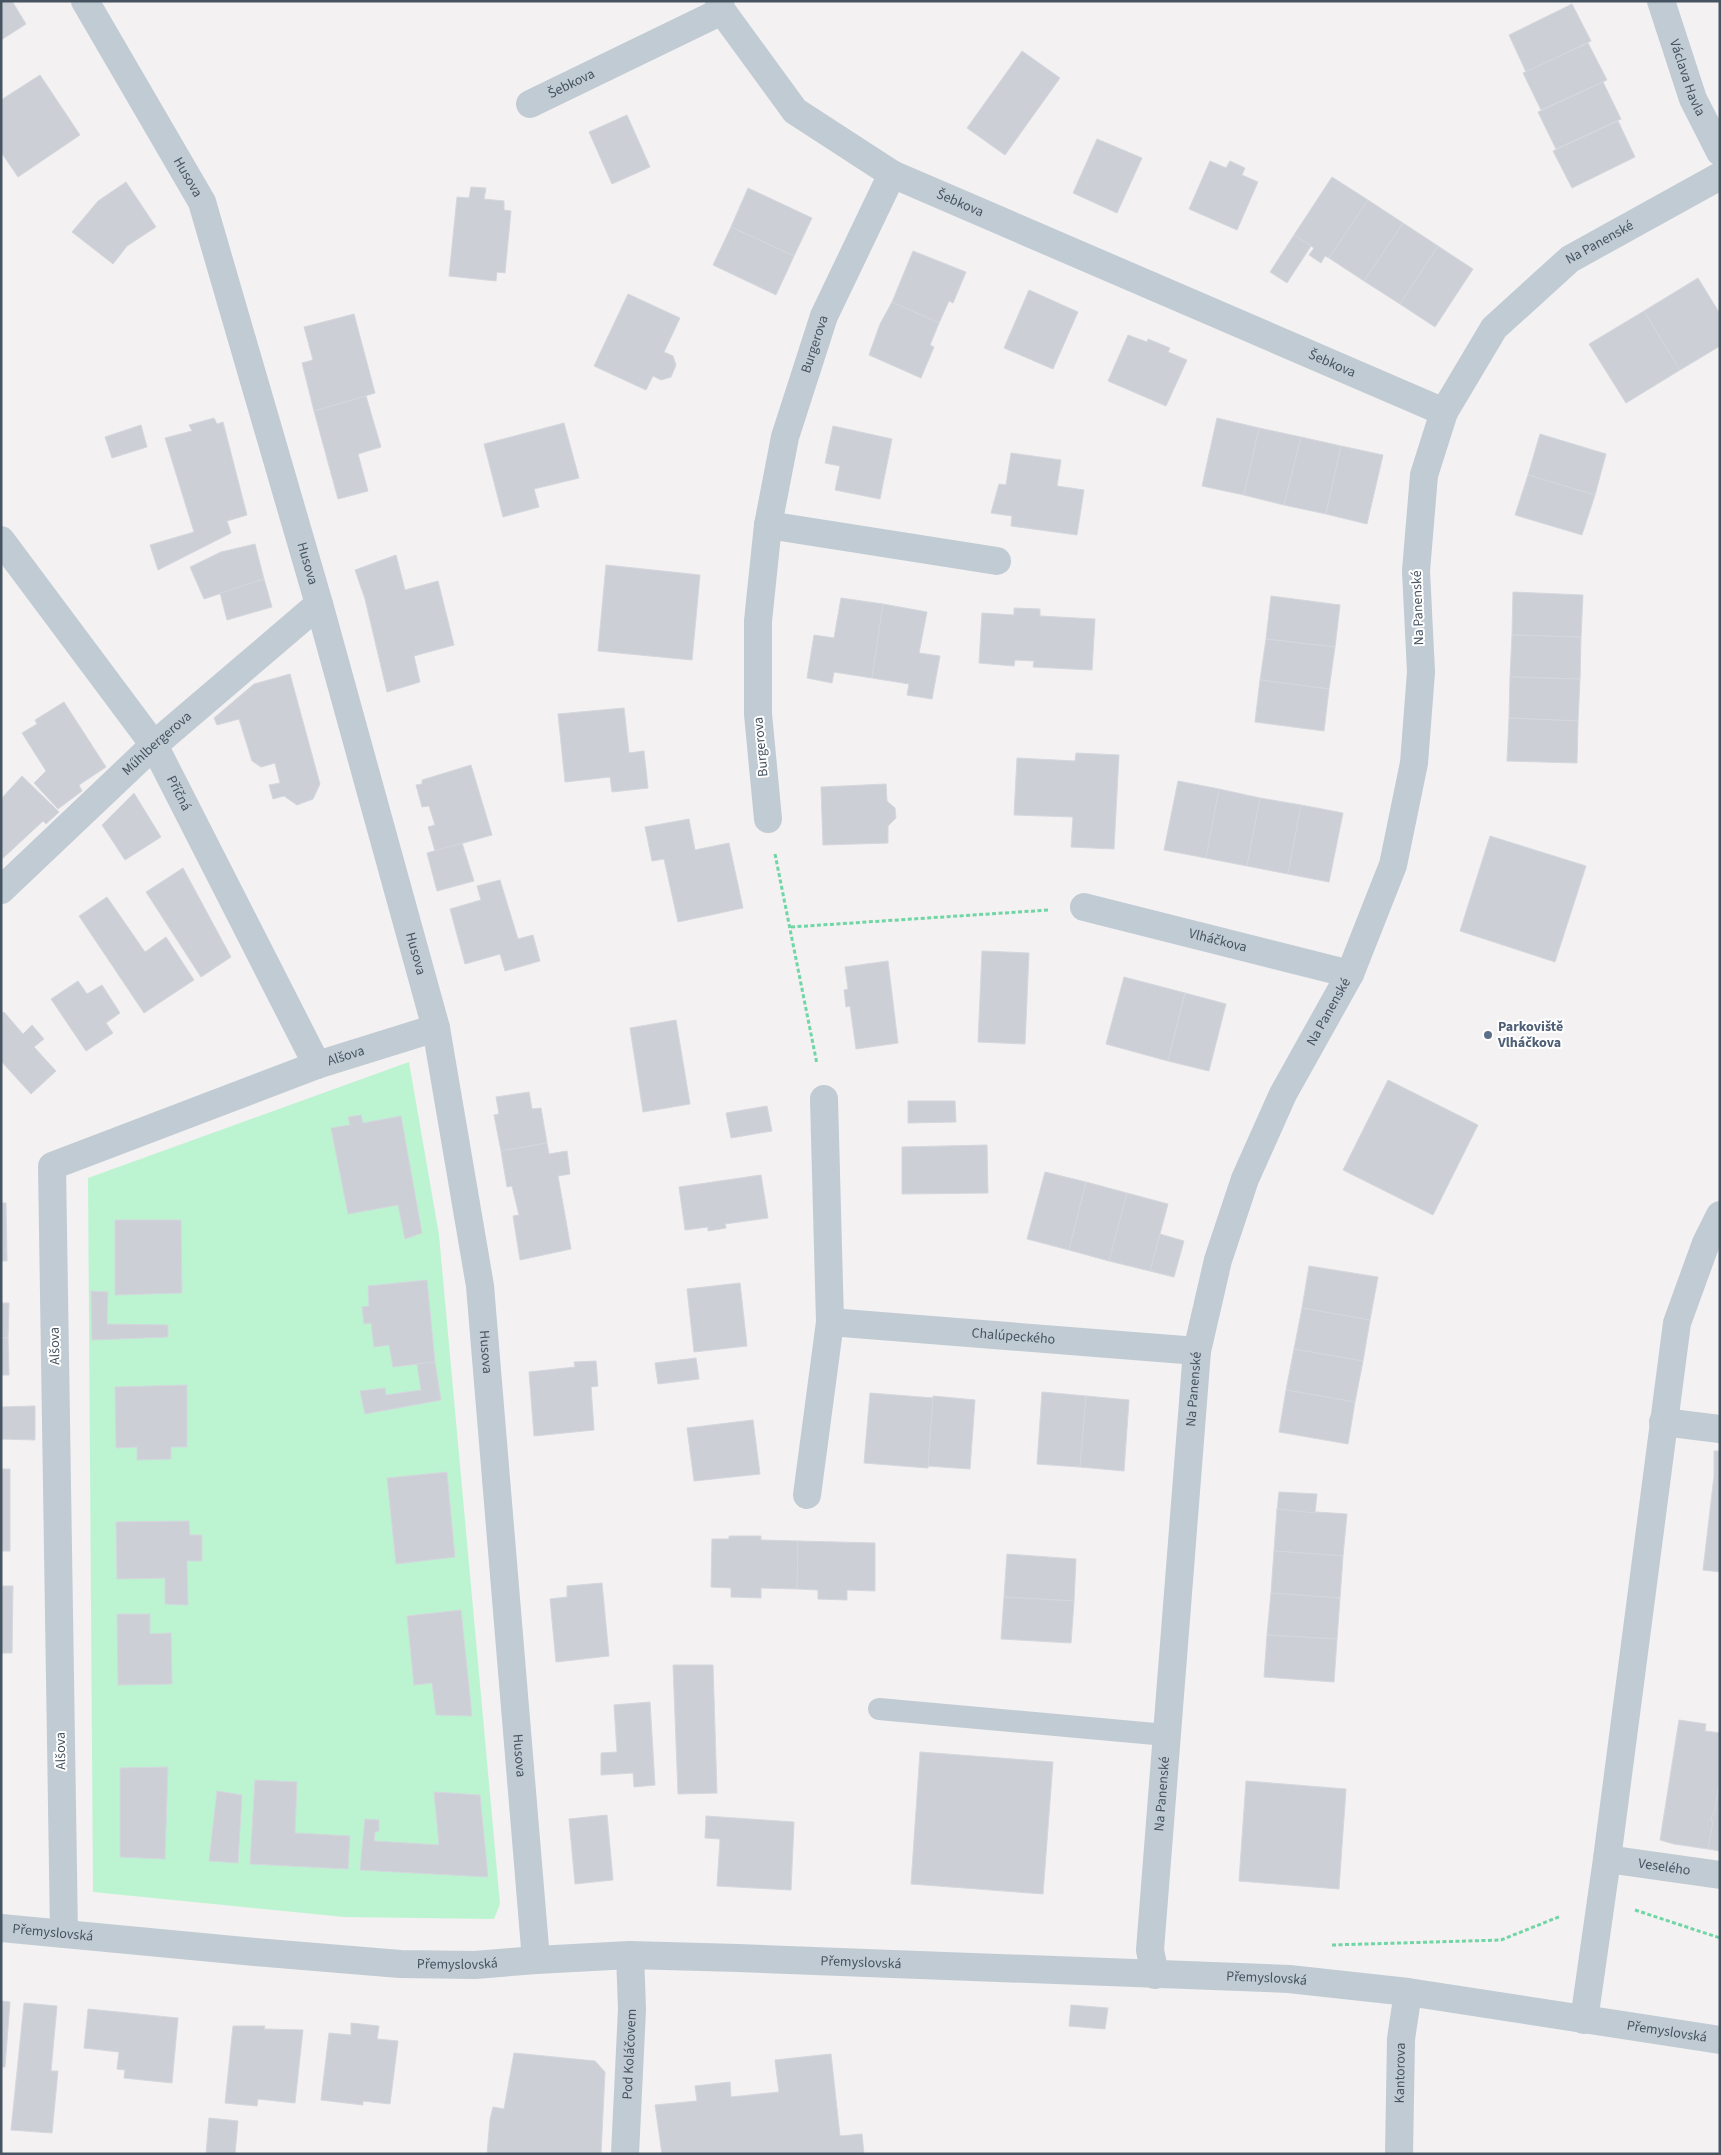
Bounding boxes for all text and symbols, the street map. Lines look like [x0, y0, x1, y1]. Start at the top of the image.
street label: Václava Havla [1664, 37, 1710, 120]
street label: Šebkova [545, 64, 598, 104]
street label: Husova [168, 153, 207, 201]
street label: Šebkova [933, 184, 987, 222]
street label: Na Panenské [1562, 216, 1637, 270]
street label: Burgerova [796, 313, 834, 376]
street label: Šebkova [1305, 345, 1359, 383]
street label: Husova [292, 540, 323, 587]
street label: Na Panenské [1407, 570, 1429, 646]
street label: Műhlbergerova [118, 707, 196, 780]
street label: Burgerova [748, 716, 774, 778]
street label: Příčná [161, 772, 196, 814]
street label: Vlháčkova [1187, 924, 1249, 958]
street label: Husova [400, 930, 431, 977]
street label: Na Panenské [1302, 974, 1356, 1050]
place label: Parkoviště Vlháčkova [1497, 1017, 1563, 1053]
marker: Parkoviště Vlháčkova [1482, 1029, 1494, 1041]
street label: Alšova [325, 1041, 367, 1071]
street label: Chalúpeckého [971, 1323, 1056, 1350]
street label: Alšova [45, 1327, 65, 1365]
street label: Husova [474, 1329, 497, 1374]
street label: Na Panenské [1181, 1351, 1207, 1427]
street label: Alšova [51, 1732, 71, 1770]
street label: Husova [507, 1733, 531, 1778]
street label: Na Panenské [1149, 1756, 1175, 1832]
street label: Veselého [1637, 1854, 1692, 1881]
street label: Přemyslovská [11, 1919, 94, 1947]
street label: Přemyslovská [820, 1951, 902, 1974]
street label: Přemyslovská [417, 1953, 499, 1975]
street label: Přemyslovská [1226, 1967, 1308, 1991]
street label: Pod Koláčovem [618, 2008, 642, 2100]
street label: Přemyslovská [1625, 2016, 1708, 2048]
street label: Kantorova [1390, 2043, 1411, 2103]

